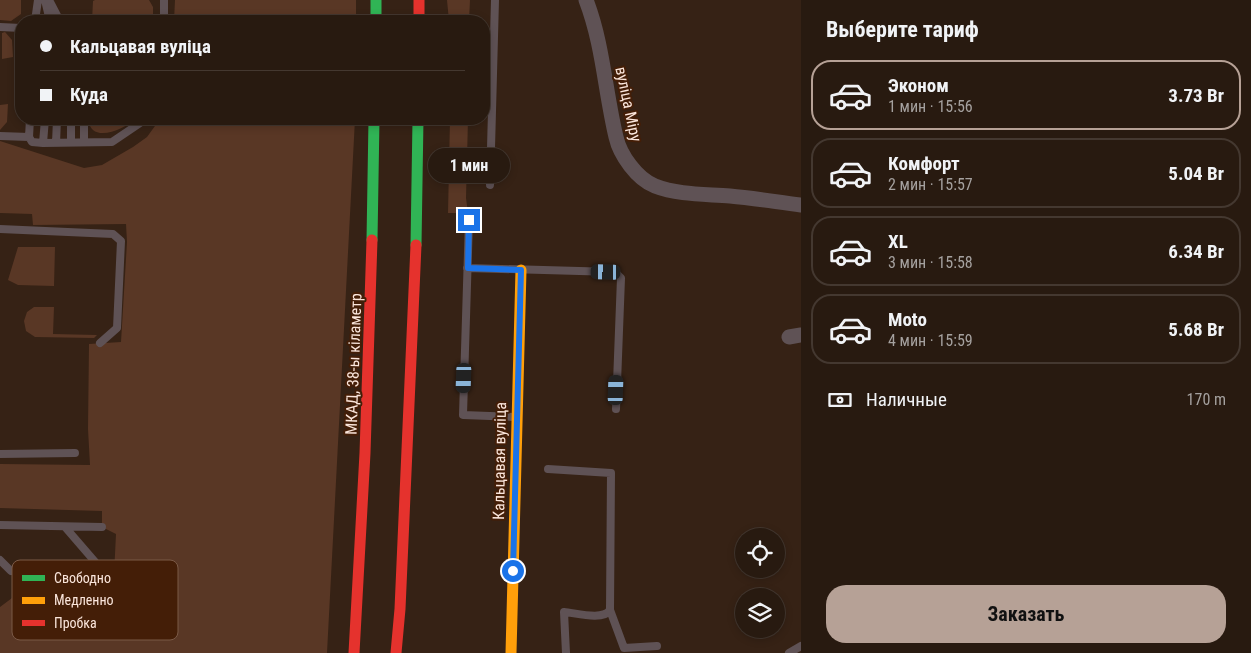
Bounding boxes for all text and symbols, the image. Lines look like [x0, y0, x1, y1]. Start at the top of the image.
text: Выберите тариф [826, 17, 979, 42]
text: Кальцавая вуліца [70, 35, 211, 58]
street label: вуліца Міру [611, 65, 646, 144]
icon: car [828, 73, 873, 118]
text: Эконом [888, 74, 949, 97]
text: Куда [70, 83, 108, 106]
text: 3.73 Br [1168, 84, 1224, 107]
text: 1 мин · 15:56 [888, 97, 973, 116]
callout: 1 мин [428, 148, 510, 182]
icon: car [828, 151, 873, 196]
text: Комфорт [888, 152, 960, 175]
text: 1 мин [450, 156, 488, 175]
text: 5.04 Br [1168, 162, 1224, 185]
text: 2 мин · 15:57 [888, 175, 973, 194]
route end [458, 209, 480, 231]
icon: car [828, 229, 873, 274]
text: XL [888, 230, 908, 253]
text: 6.34 Br [1168, 240, 1224, 263]
text: 3 мин · 15:58 [888, 253, 973, 272]
car [590, 264, 621, 280]
street label: МКАД, 38-ы кіламетр [342, 293, 365, 435]
icon: car [828, 307, 873, 352]
text: Moto [888, 308, 927, 331]
text: 5.68 Br [1168, 318, 1224, 341]
text: 4 мин · 15:59 [888, 331, 973, 350]
car [455, 363, 472, 393]
car [607, 375, 624, 405]
icon: cash [826, 386, 854, 414]
text: Наличные [866, 388, 947, 411]
text: 170 m [1187, 390, 1226, 409]
street label: Кальцавая вуліца [489, 402, 510, 520]
map controls [735, 528, 785, 638]
button: locate [735, 528, 785, 578]
legend [12, 560, 178, 640]
route start [502, 560, 524, 582]
text: Свободно [54, 570, 111, 586]
button: Заказать [826, 585, 1226, 643]
button: layers [735, 588, 785, 638]
text: Медленно [54, 592, 114, 608]
text: Пробка [54, 615, 97, 631]

